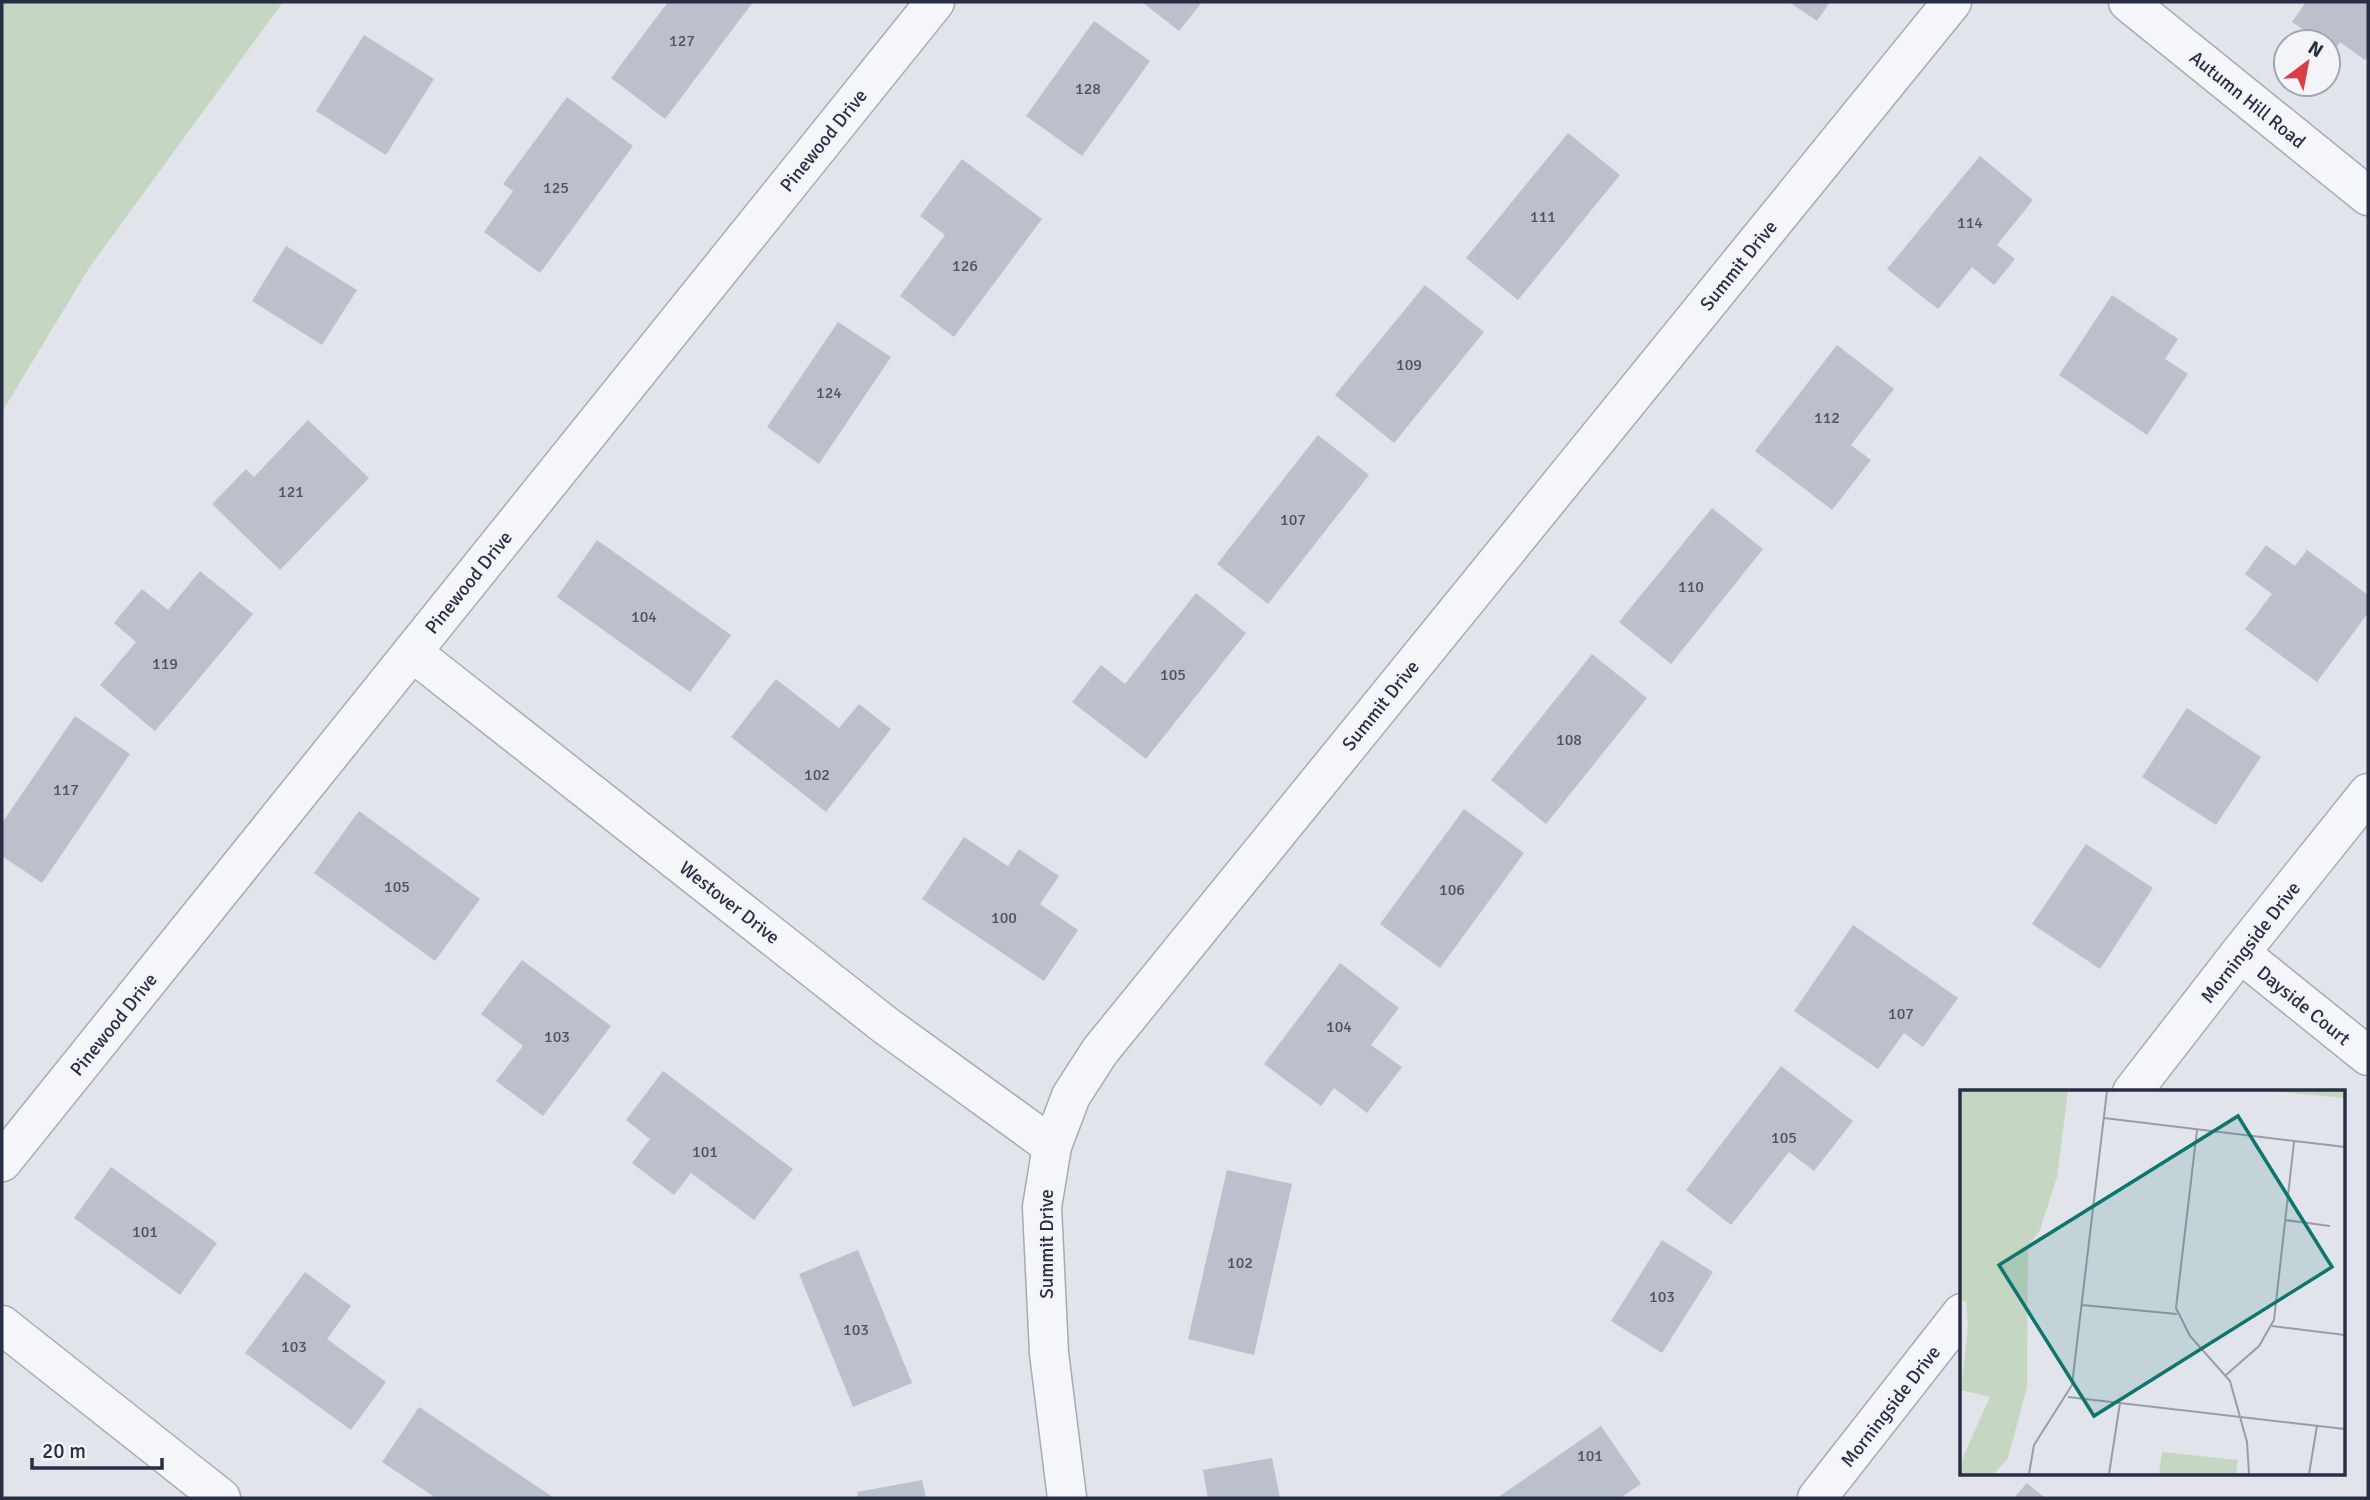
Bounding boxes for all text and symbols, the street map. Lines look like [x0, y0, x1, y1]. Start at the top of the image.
north arrow [2272, 28, 2342, 98]
house number: 127 [669, 31, 695, 51]
text: N [2304, 36, 2327, 63]
street label: Autumn Hill Road [2185, 46, 2310, 154]
house number: 128 [1075, 79, 1101, 99]
street label: Pinewood Drive [775, 84, 873, 197]
house number: 125 [543, 178, 569, 198]
house number: 111 [1530, 207, 1556, 227]
house number: 114 [1957, 213, 1983, 233]
street label: Summit Drive [1695, 215, 1783, 316]
house number: 126 [952, 256, 978, 276]
house number: 109 [1396, 355, 1422, 375]
house number: 124 [816, 383, 842, 403]
house number: 112 [1814, 408, 1840, 428]
house number: 121 [278, 482, 304, 502]
house number: 107 [1280, 510, 1306, 530]
street label: Pinewood Drive [420, 526, 518, 639]
house number: 110 [1678, 577, 1704, 597]
house number: 104 [631, 607, 657, 627]
house number: 119 [152, 654, 178, 674]
street label: Summit Drive [1337, 655, 1425, 756]
house number: 105 [1160, 665, 1186, 685]
house number: 108 [1556, 730, 1582, 750]
house number: 102 [804, 765, 830, 785]
house number: 117 [53, 780, 79, 800]
street label: Westover Drive [674, 856, 784, 949]
house number: 105 [384, 877, 410, 897]
street label: Morningside Drive [2196, 877, 2306, 1008]
house number: 106 [1439, 880, 1465, 900]
house number: 100 [991, 908, 1017, 928]
street label: Dayside Court [2252, 961, 2355, 1051]
street label: Pinewood Drive [65, 968, 163, 1081]
house number: 107 [1888, 1004, 1914, 1024]
house number: 104 [1326, 1017, 1352, 1037]
house number: 103 [544, 1027, 570, 1047]
inset map [1960, 1090, 2346, 1476]
house number: 105 [1771, 1128, 1797, 1148]
house number: 101 [692, 1142, 718, 1162]
street label: Summit Drive [1035, 1189, 1059, 1299]
house number: 101 [132, 1222, 158, 1242]
house number: 102 [1227, 1253, 1253, 1273]
house number: 103 [1649, 1287, 1675, 1307]
house number: 103 [843, 1320, 869, 1340]
house number: 103 [281, 1337, 307, 1357]
street label: Morningside Drive [1836, 1341, 1946, 1472]
scale bar [32, 1426, 161, 1470]
text: 20 m [42, 1438, 86, 1464]
house number: 101 [1577, 1446, 1603, 1466]

